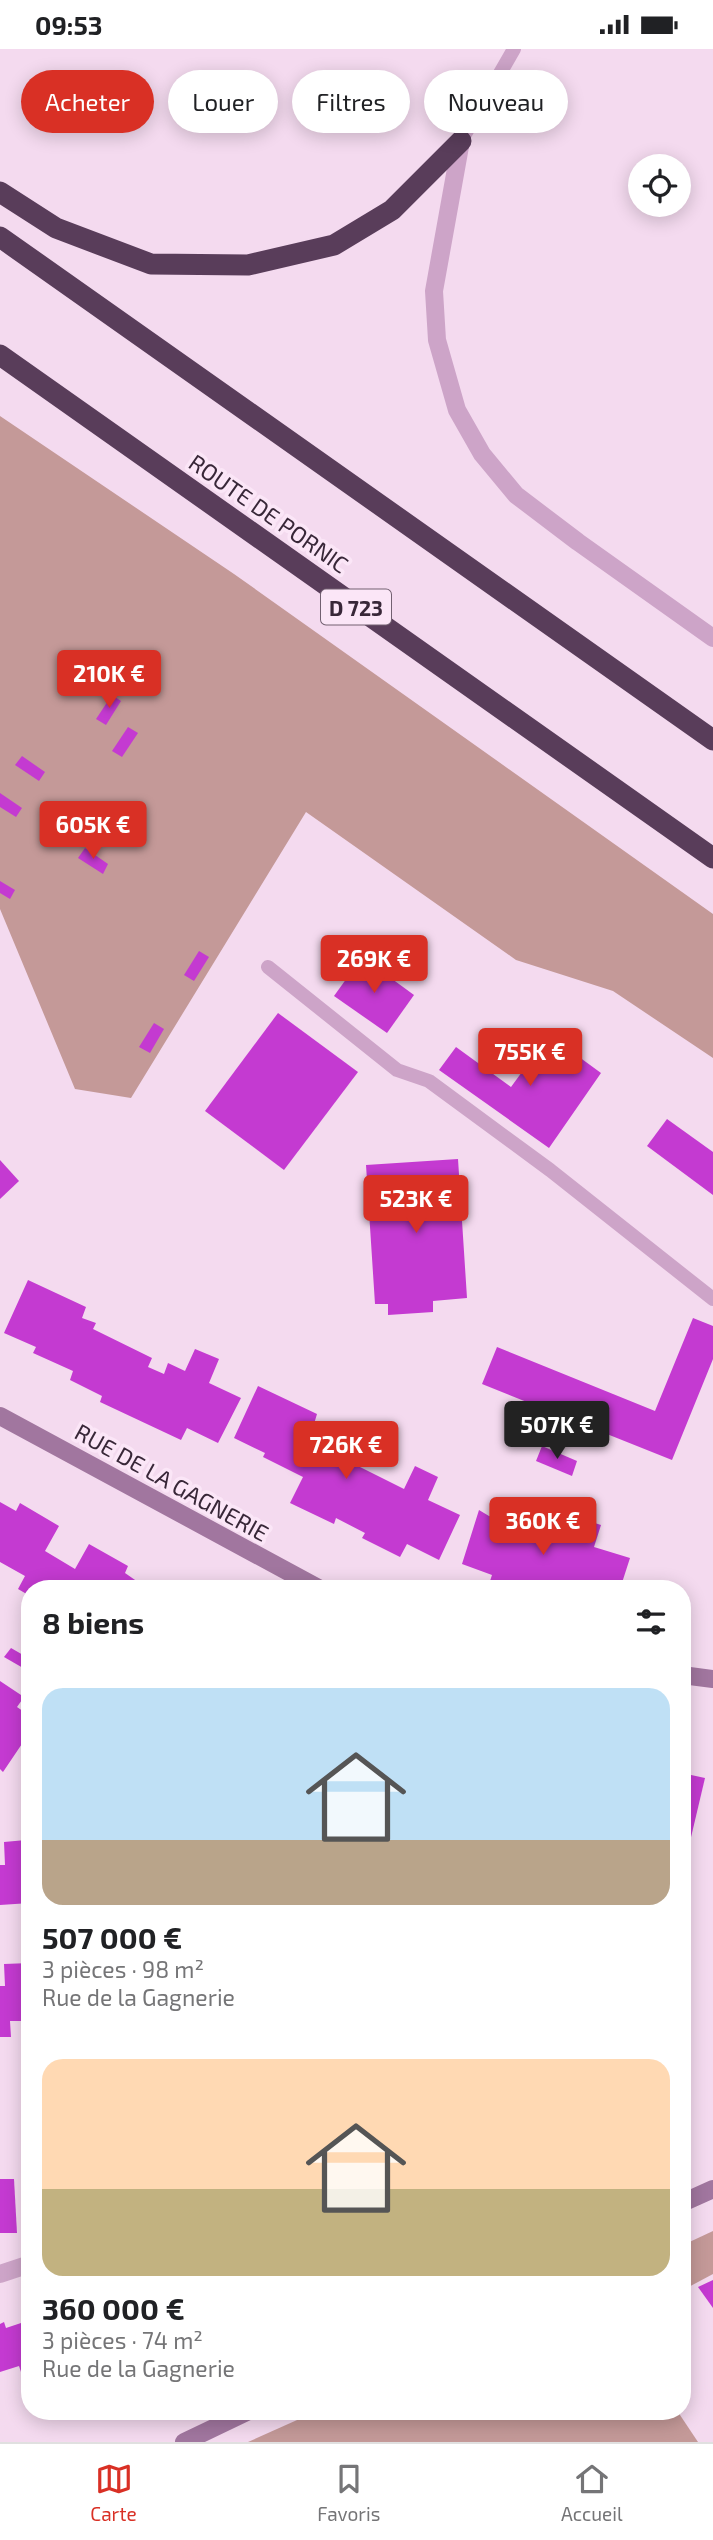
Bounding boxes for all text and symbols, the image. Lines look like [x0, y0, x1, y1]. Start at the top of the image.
text: 09:53 [35, 9, 103, 40]
chip: Acheter [21, 70, 154, 133]
chip: Louer [168, 70, 278, 133]
chip: Filtres [292, 70, 410, 133]
chip: Nouveau [424, 70, 568, 133]
map controls [628, 154, 691, 217]
button: locate [628, 154, 691, 217]
street label: ROUTE DE PORNIC [184, 448, 354, 578]
road number: D 723 [321, 589, 391, 625]
pin: 210K € [52, 651, 166, 710]
text: 210K € [73, 659, 145, 687]
pin: 605K € [36, 801, 150, 861]
text: 605K € [56, 810, 130, 838]
pin: 269K € [317, 935, 431, 995]
text: 269K € [337, 944, 411, 972]
pin: 755K € [473, 1028, 587, 1088]
text: 755K € [494, 1037, 566, 1065]
pin: 523K € [359, 1175, 473, 1235]
text: 523K € [379, 1184, 453, 1212]
pin: 507K € [500, 1401, 614, 1461]
text: 507K € [520, 1410, 594, 1438]
street label: RUE DE LA GAGNERIE [70, 1417, 274, 1547]
pin: 726K € [289, 1421, 403, 1481]
text: 726K € [309, 1430, 383, 1458]
pin: 360K € [486, 1497, 600, 1557]
text: 360K € [505, 1506, 581, 1534]
icon: filters [632, 1603, 670, 1641]
text: 8 biens [42, 1604, 144, 1640]
icon: home [293, 1734, 419, 1860]
text: 507 000 € [42, 1919, 182, 1955]
text: 3 pièces · 98 m² [42, 1955, 204, 1983]
text: Rue de la Gagnerie [42, 1983, 235, 2011]
icon: home [293, 2105, 419, 2231]
text: 360 000 € [42, 2290, 185, 2326]
text: 3 pièces · 74 m² [42, 2326, 203, 2354]
text: Rue de la Gagnerie [42, 2354, 235, 2382]
tab: Carte [90, 2460, 137, 2525]
tab: Favoris [317, 2460, 380, 2525]
tab: Accueil [561, 2460, 623, 2525]

